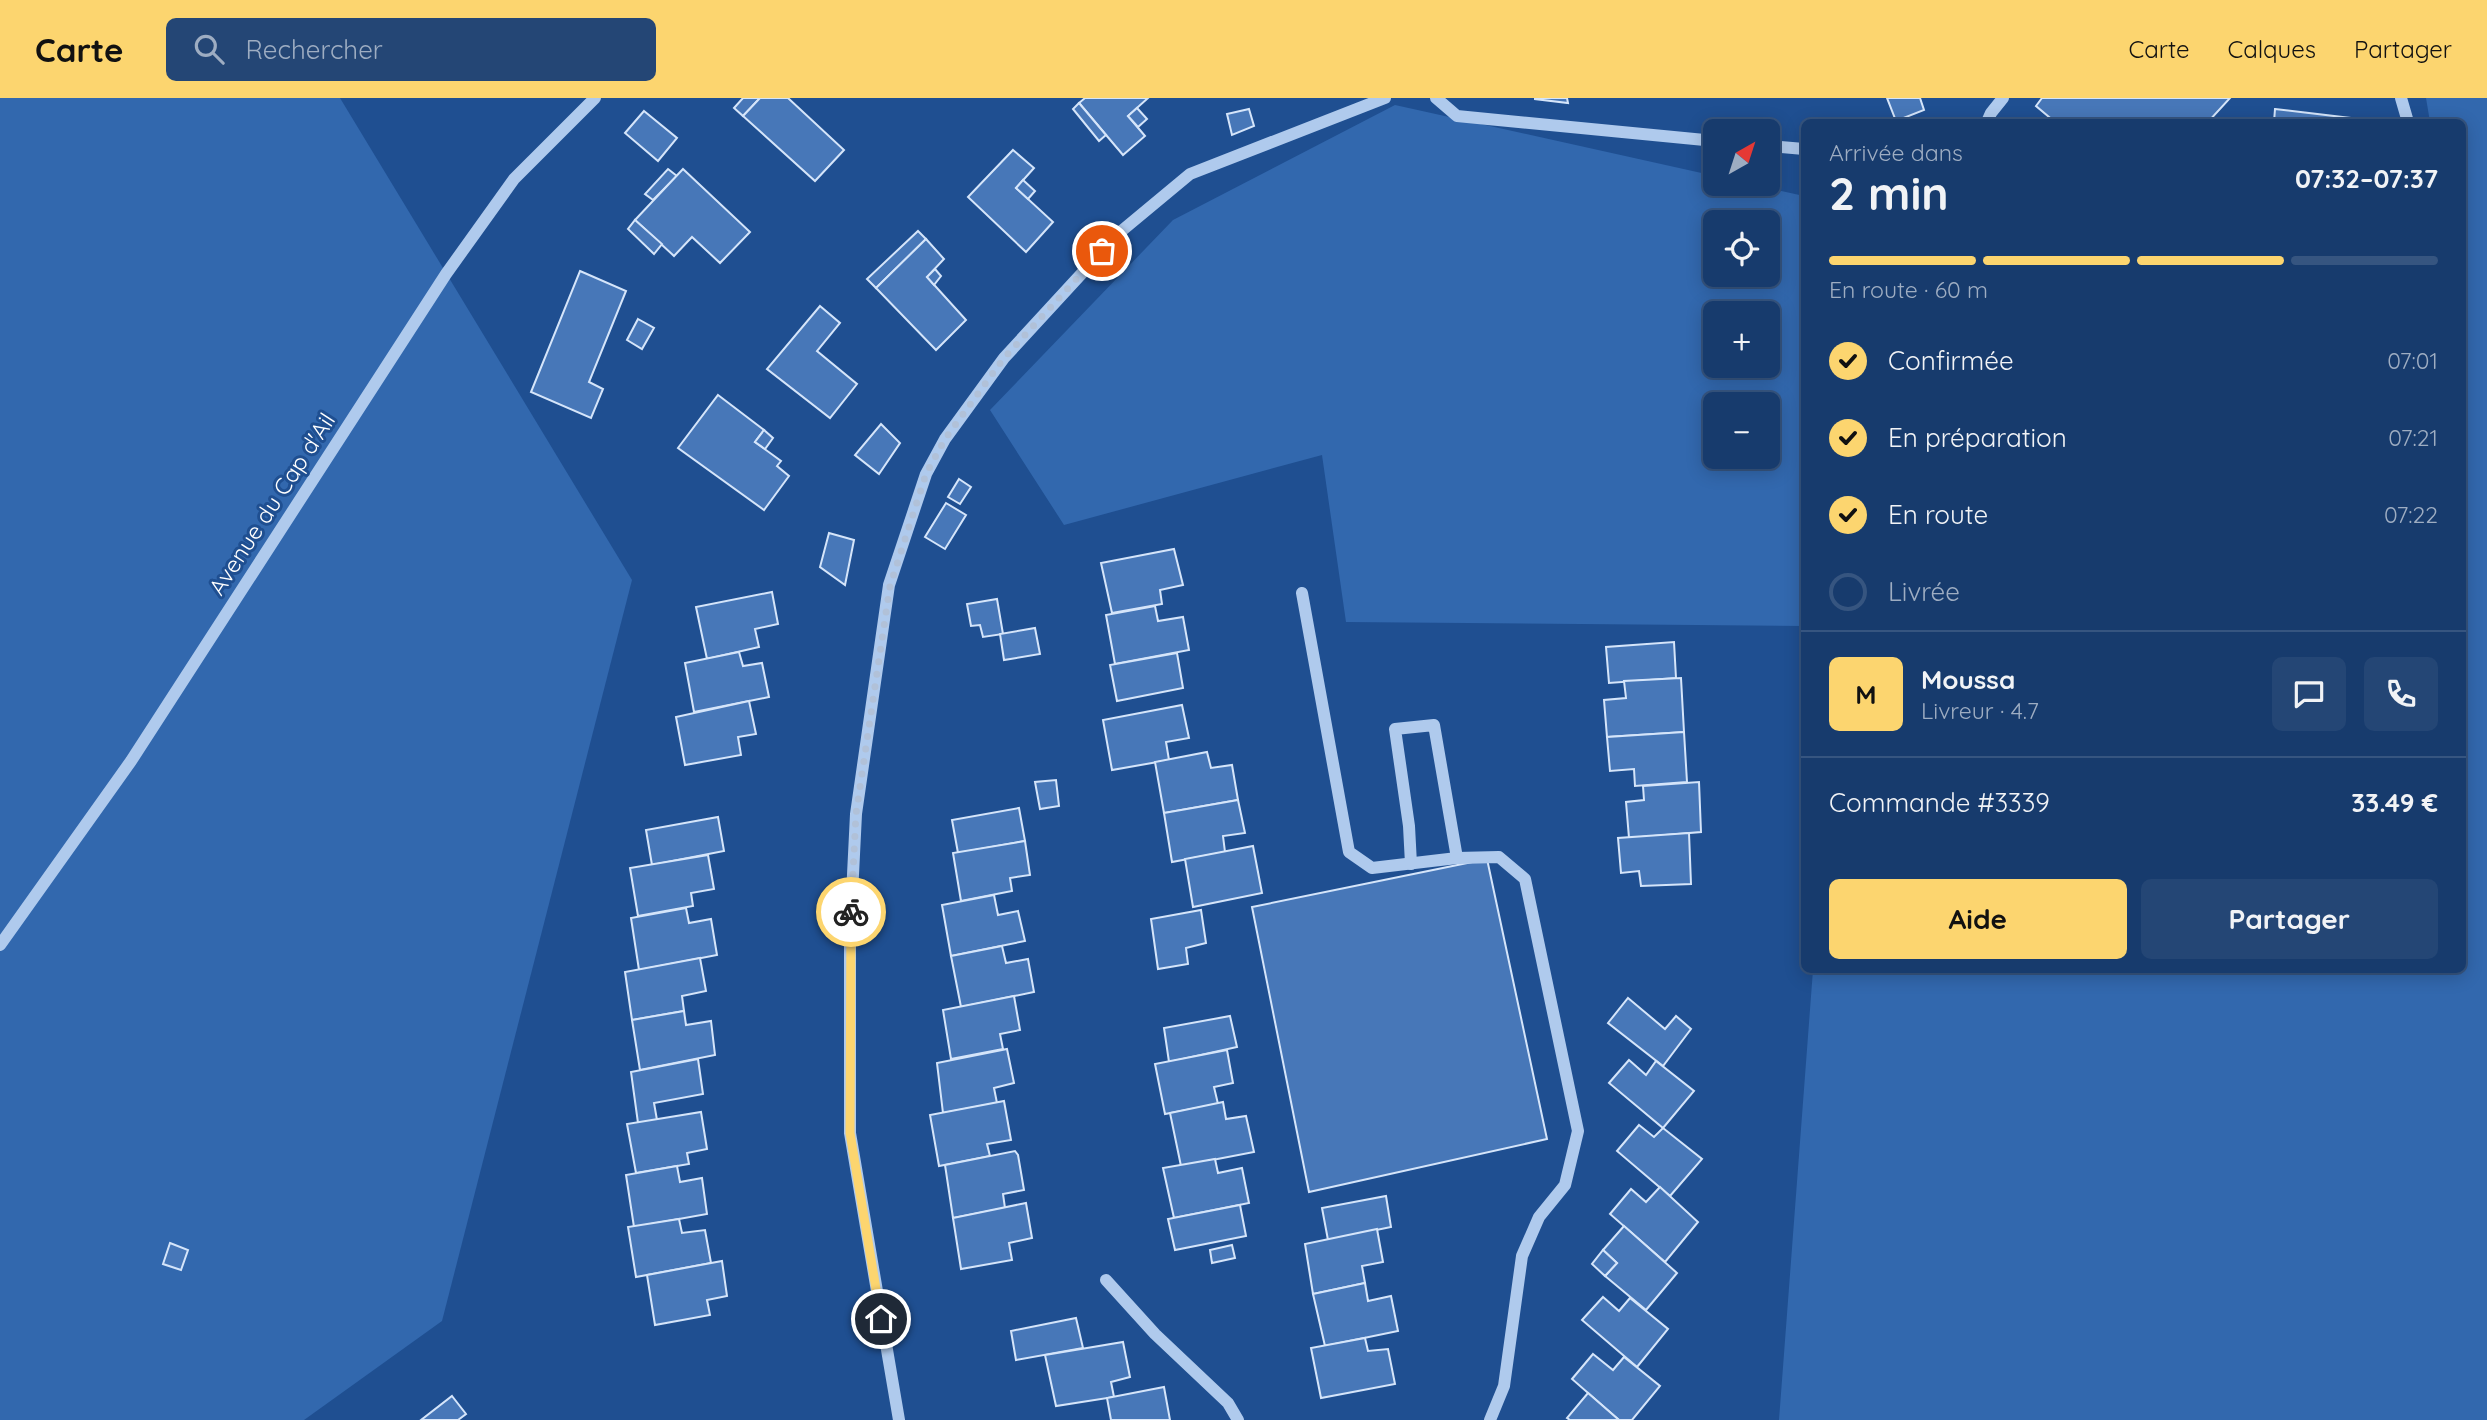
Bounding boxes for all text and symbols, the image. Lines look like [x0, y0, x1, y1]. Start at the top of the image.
search box [166, 18, 656, 81]
text: Carte [35, 29, 124, 70]
icon: search [190, 30, 228, 68]
text: Rechercher [246, 33, 383, 66]
text: Carte [2128, 34, 2190, 64]
text: Calques [2228, 34, 2316, 64]
text: Partager [2354, 34, 2452, 64]
north arrow [1703, 119, 1780, 196]
map controls [1703, 119, 1780, 469]
text: Arrivée dans [1829, 138, 1963, 167]
text: 07:32–07:37 [2295, 162, 2438, 195]
text: 2 min [1829, 164, 1949, 222]
button: locate [1703, 210, 1780, 287]
pin [1072, 221, 1132, 281]
icon: bag [1083, 232, 1121, 270]
text: En route · 60 m [1829, 275, 1988, 304]
button: + [1703, 301, 1780, 378]
icon: check [1829, 342, 1867, 380]
text: Confirmée [1888, 344, 2014, 377]
text: 07:01 [2387, 346, 2438, 375]
button: − [1703, 392, 1780, 469]
street label: Avenue du Cap d'Ail [202, 407, 341, 600]
icon: check [1829, 419, 1867, 457]
text: En préparation [1888, 421, 2067, 454]
text: 07:21 [2388, 423, 2438, 452]
icon: check [1829, 496, 1867, 534]
text: En route [1888, 498, 1988, 531]
text: 07:22 [2384, 500, 2438, 529]
text: Livrée [1888, 575, 1960, 608]
button: chat [2272, 657, 2346, 731]
button: phone [2364, 657, 2438, 731]
text: Moussa [1921, 663, 2015, 696]
text: M [1855, 678, 1877, 711]
text: Livreur · 4.7 [1921, 696, 2039, 725]
text: Commande #3339 [1829, 786, 2050, 819]
text: 33.49 € [2351, 786, 2438, 819]
courier [816, 877, 886, 947]
button: Aide [1829, 879, 2127, 959]
button: Partager [2141, 879, 2438, 959]
icon: bike [832, 893, 870, 931]
pin [851, 1289, 911, 1349]
icon: home [862, 1300, 900, 1338]

